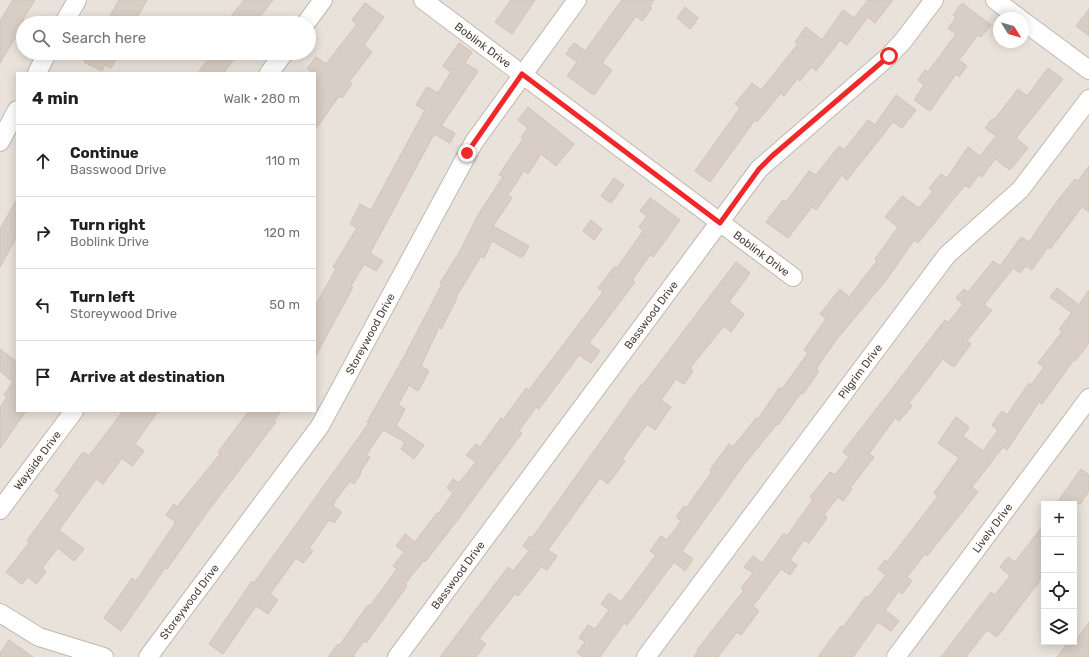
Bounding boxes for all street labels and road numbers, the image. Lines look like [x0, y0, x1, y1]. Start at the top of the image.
street label: Boblink Drive [452, 20, 513, 71]
street label: Boblink Drive [731, 229, 792, 279]
street label: Basswood Drive [622, 279, 681, 352]
street label: Storeywood Drive [343, 291, 398, 377]
street label: Pilgrim Drive [836, 342, 885, 401]
street label: Wayside Drive [11, 428, 64, 493]
street label: Lively Drive [970, 501, 1015, 556]
street label: Basswood Drive [429, 539, 488, 612]
street label: Storeywood Drive [157, 562, 222, 642]

